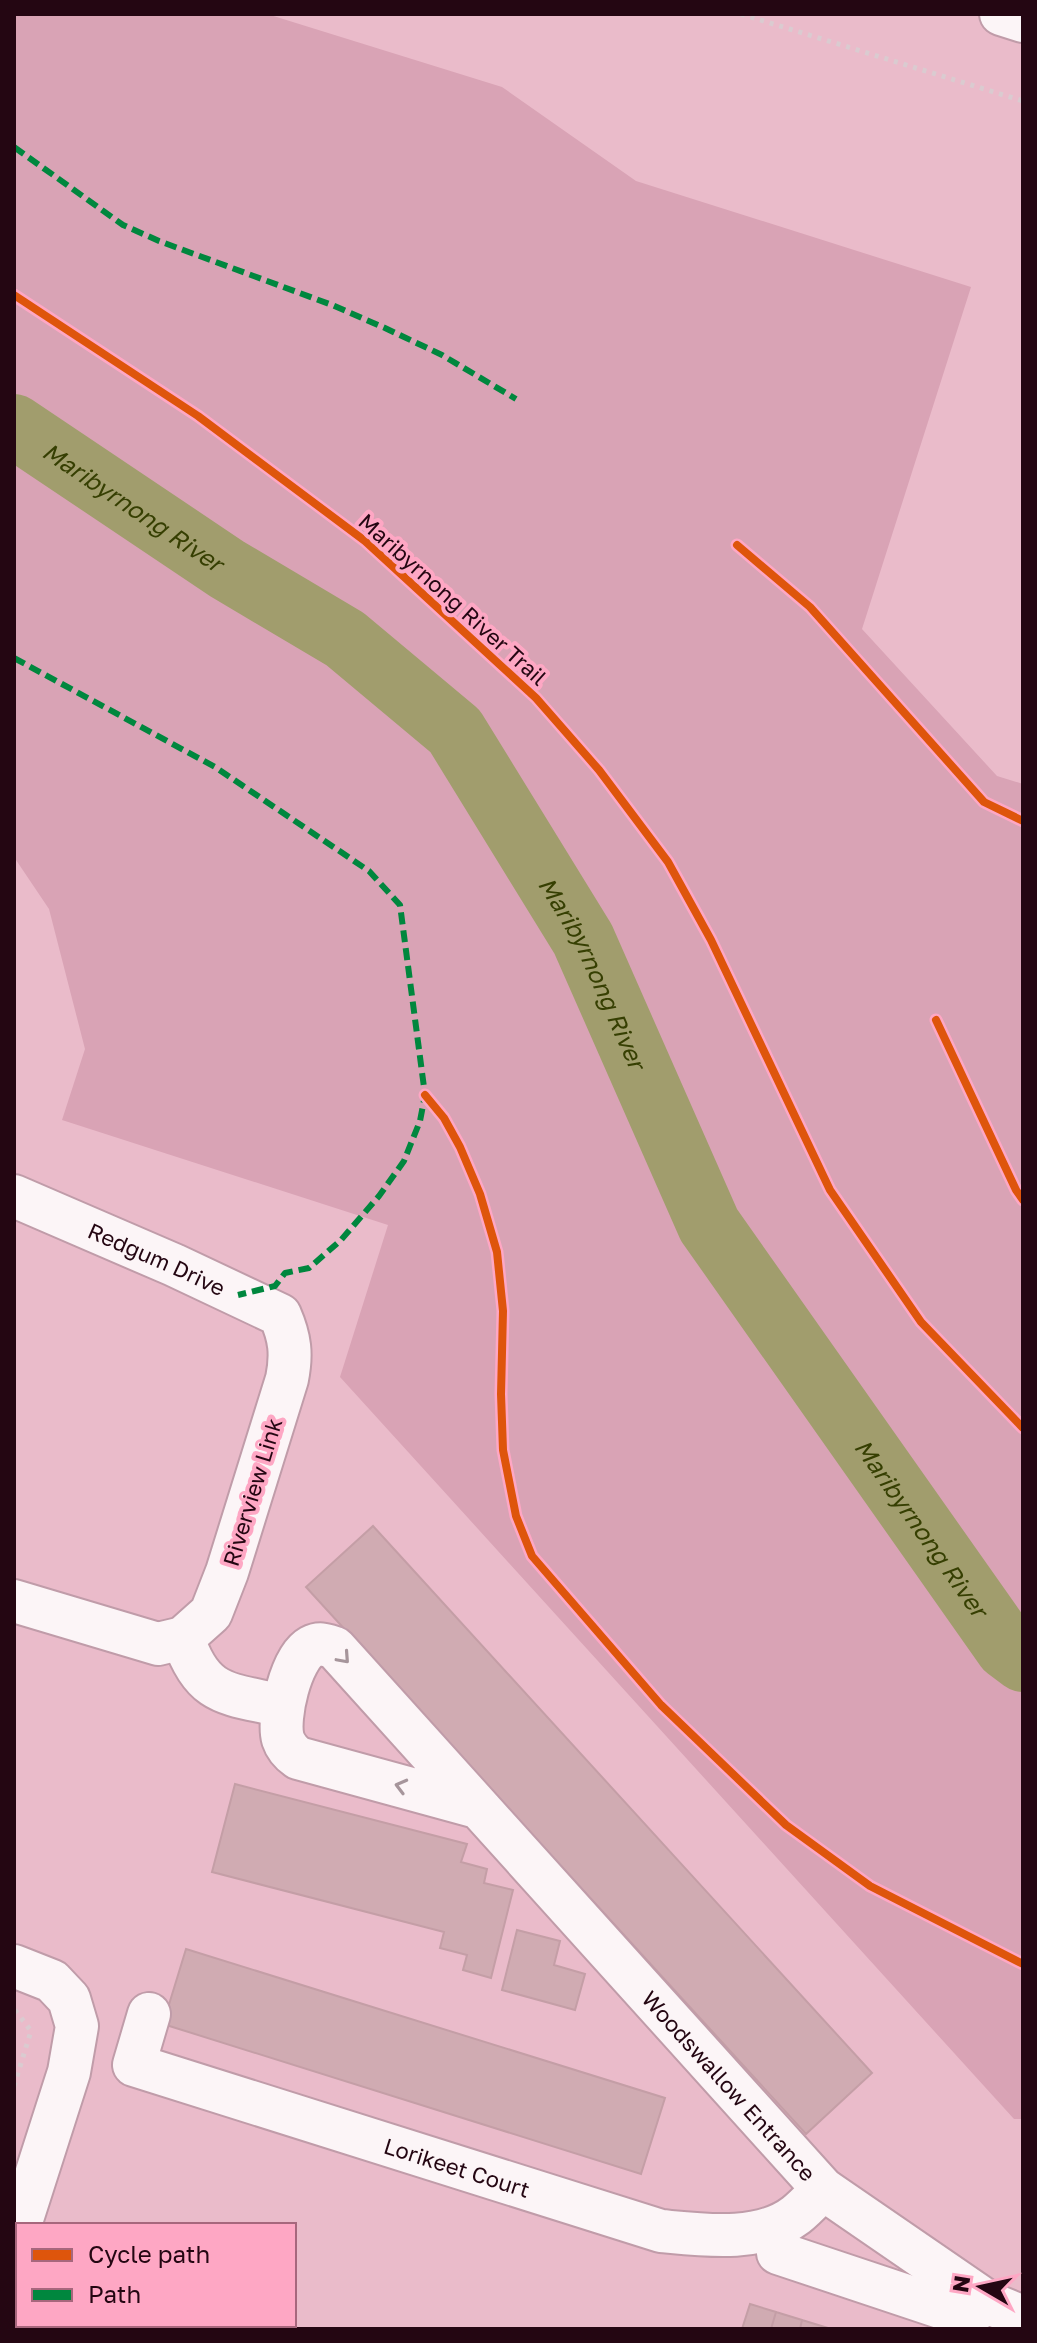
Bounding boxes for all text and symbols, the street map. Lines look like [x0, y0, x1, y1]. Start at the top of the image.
water label: Maribyrnong River [38, 435, 232, 579]
street label: Maribyrnong River Trail [353, 507, 553, 691]
water label: Maribyrnong River [534, 871, 654, 1076]
street label: Redgum Drive [84, 1216, 230, 1301]
street label: Riverview Link [217, 1415, 287, 1569]
water label: Maribyrnong River [850, 1433, 997, 1625]
one-way arrow [334, 1649, 349, 1663]
one-way arrow [395, 1779, 409, 1795]
street label: Woodswallow Entrance [637, 1985, 822, 2186]
street label: Lorikeet Court [381, 2131, 533, 2202]
legend [16, 2223, 296, 2327]
text: Cycle path [88, 2239, 210, 2268]
north arrow [941, 2247, 1021, 2327]
text: N [946, 2273, 975, 2294]
text: Path [88, 2279, 141, 2308]

